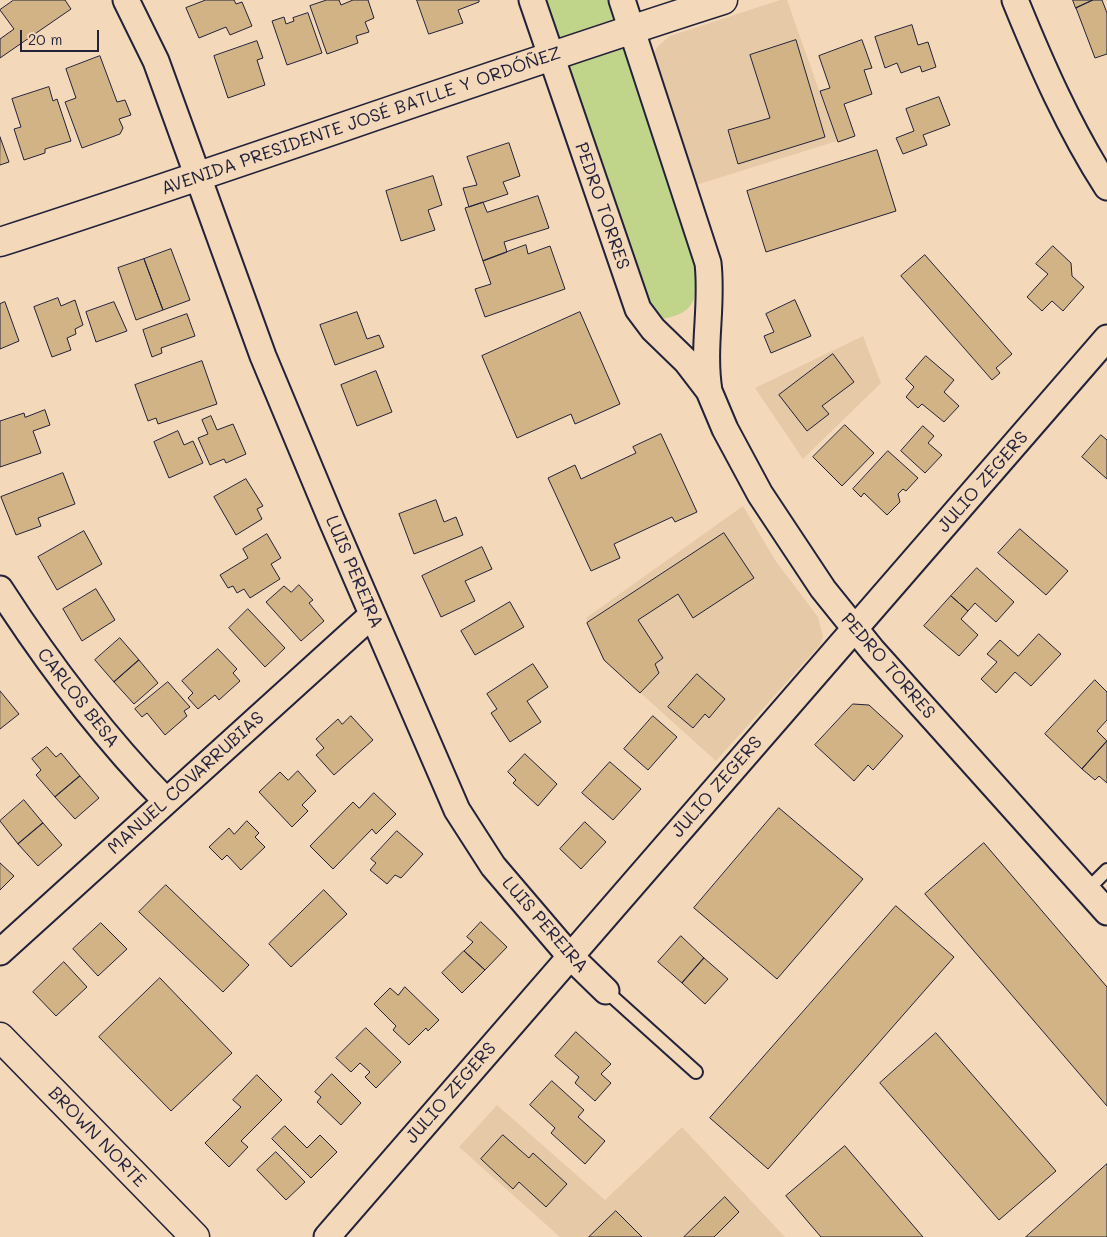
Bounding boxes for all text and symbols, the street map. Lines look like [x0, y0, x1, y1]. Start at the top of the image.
scale bar [22, 20, 101, 52]
text: 20 m [28, 29, 62, 49]
street label: AVENIDA PRESIDENTE JOSÉ BATLLE Y ORDÓÑEZ [158, 42, 564, 200]
street label: PEDRO TORRES [570, 140, 634, 272]
street label: JULIO ZEGERS [933, 427, 1033, 537]
street label: LUIS PEREIRA [321, 512, 387, 632]
street label: PEDRO TORRES [836, 609, 940, 723]
street label: CARLOS BESA [32, 644, 124, 752]
street label: MANUEL COVARRUBIAS [103, 707, 269, 859]
street label: JULIO ZEGERS [667, 732, 767, 842]
street label: LUIS PEREIRA [497, 873, 593, 977]
street label: JULIO ZEGERS [401, 1038, 501, 1148]
street label: BROWN NORTE [44, 1082, 150, 1192]

